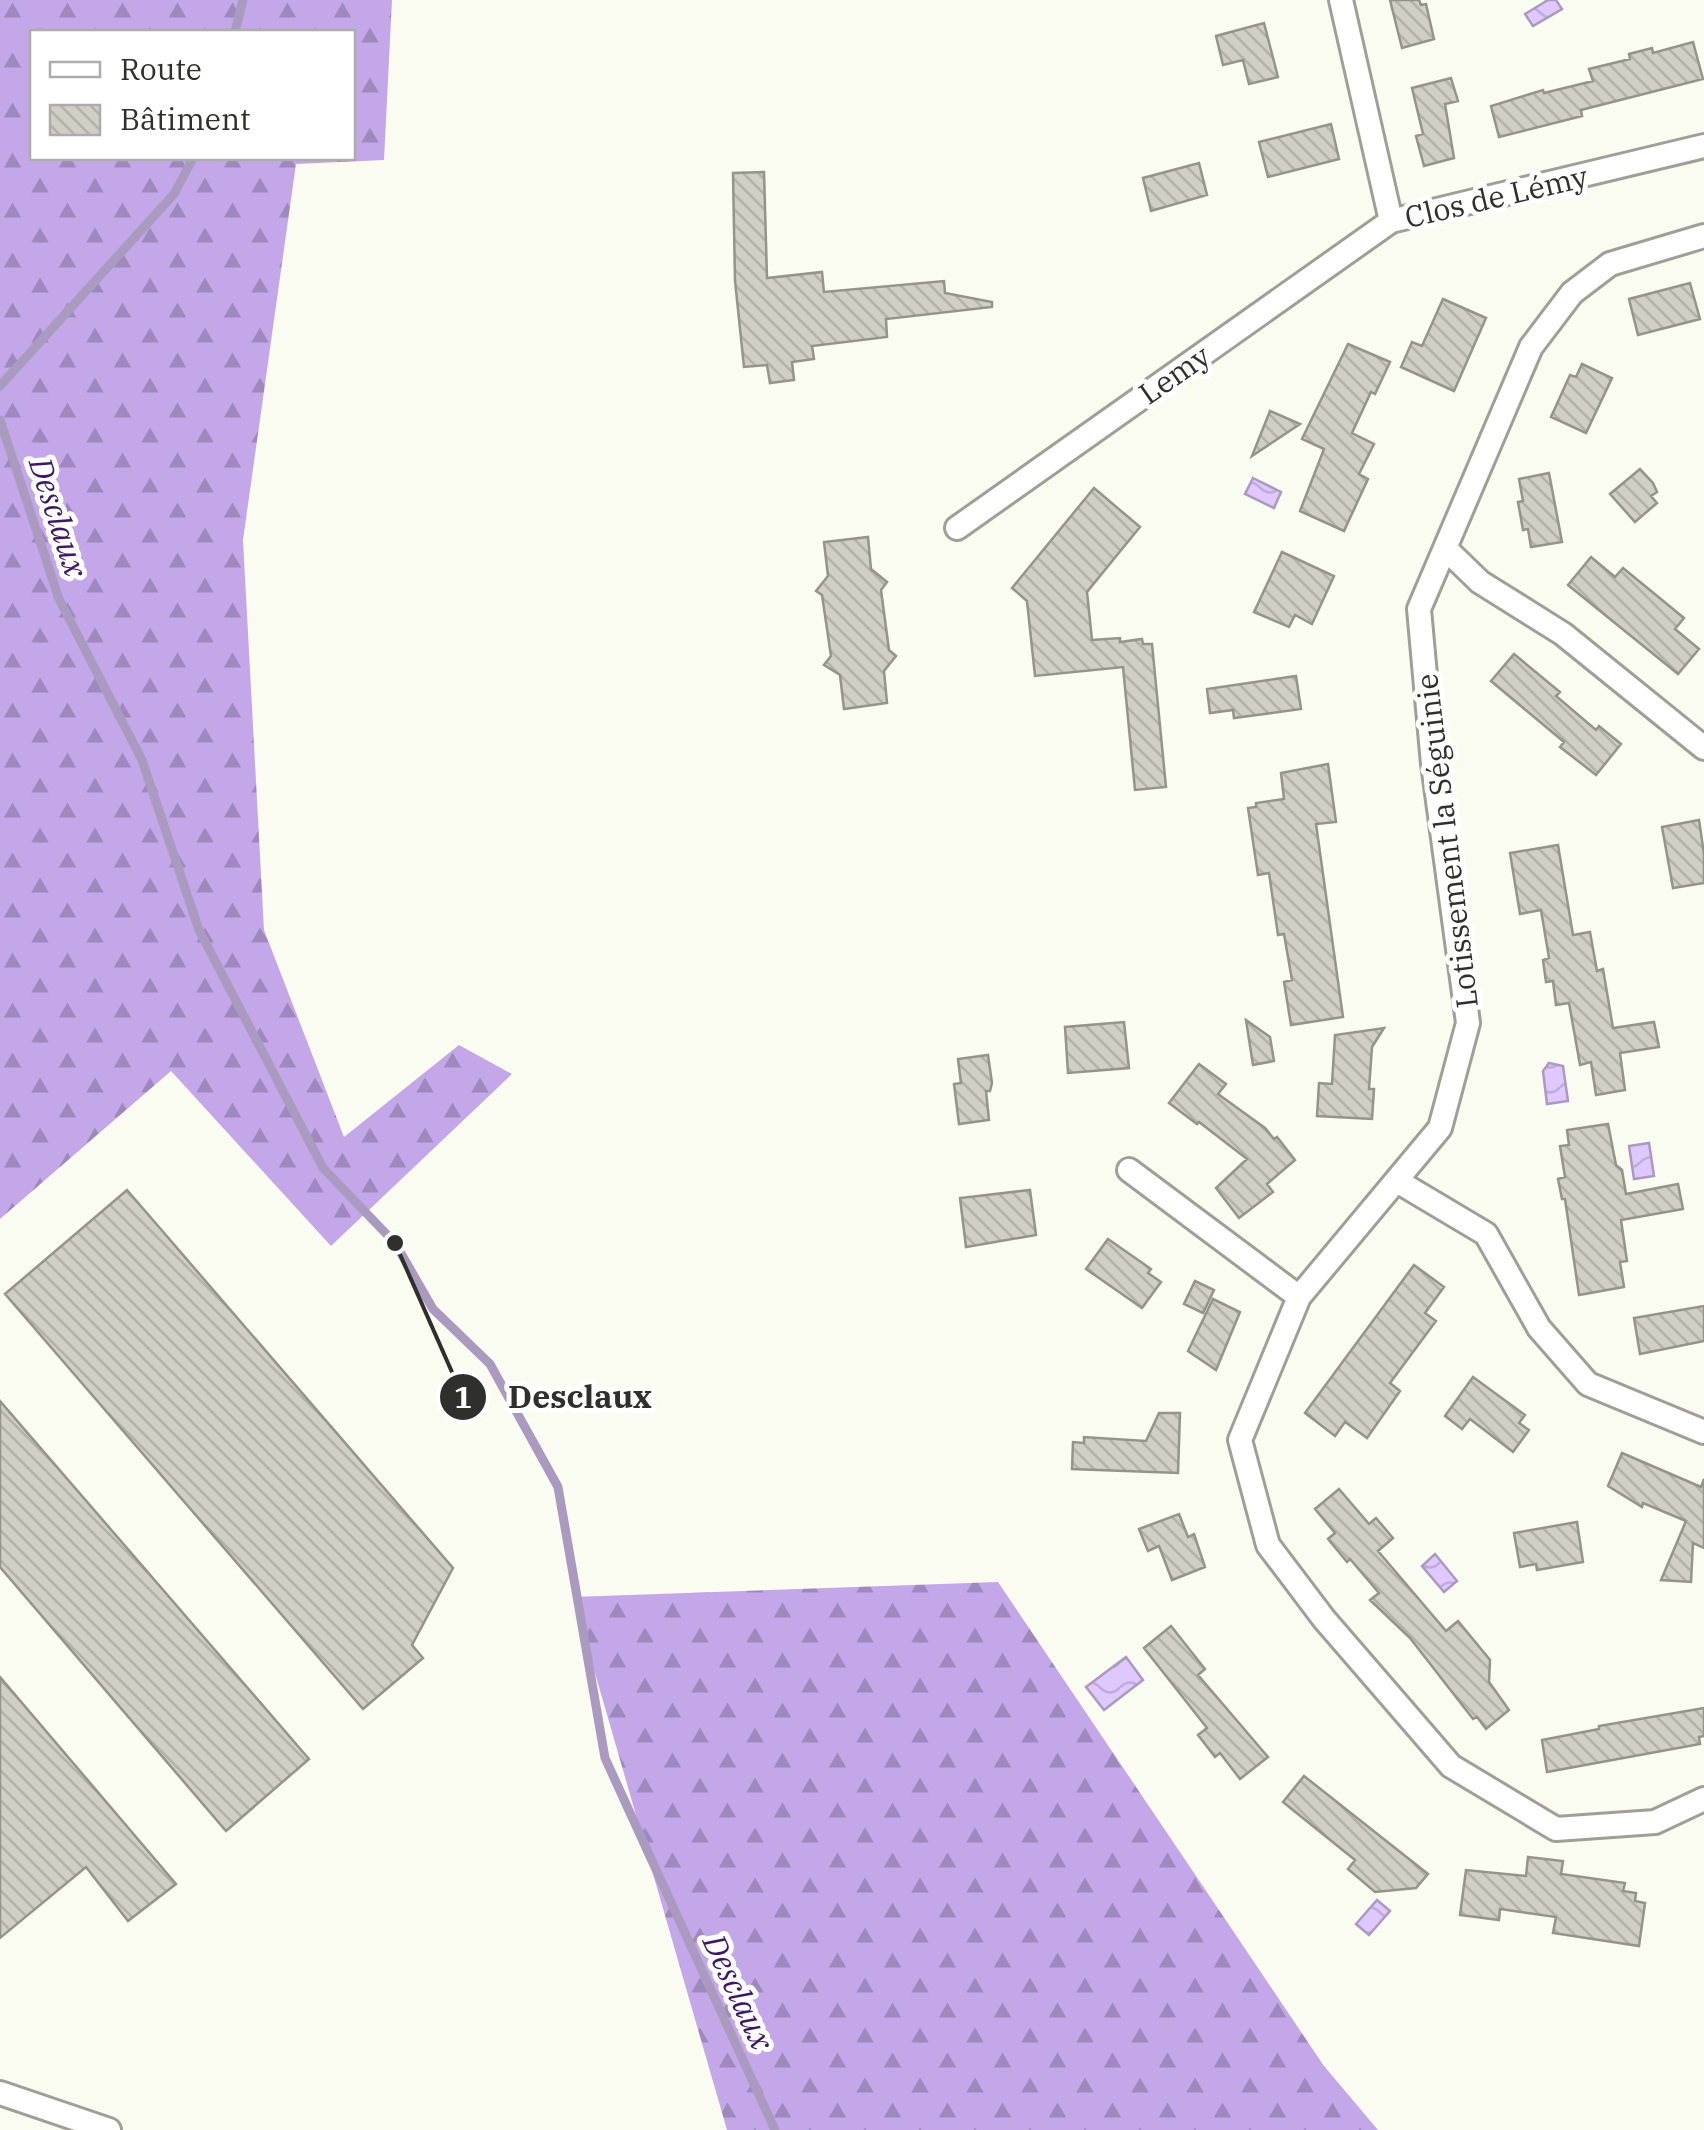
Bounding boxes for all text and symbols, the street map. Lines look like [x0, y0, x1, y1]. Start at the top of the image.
legend [30, 30, 355, 160]
text: Route [120, 49, 202, 88]
text: Bâtiment [120, 99, 251, 138]
street label: Clos de Lémy [1401, 156, 1591, 236]
street label: Lemy [1131, 336, 1217, 412]
water label: Desclaux [20, 451, 98, 583]
street label: Lotissement la Séguinie [1406, 672, 1486, 1010]
callout: Desclaux [438, 1366, 672, 1428]
text: Desclaux [508, 1375, 652, 1417]
text: 1 [454, 1377, 472, 1416]
water label: Desclaux [693, 1926, 784, 2058]

